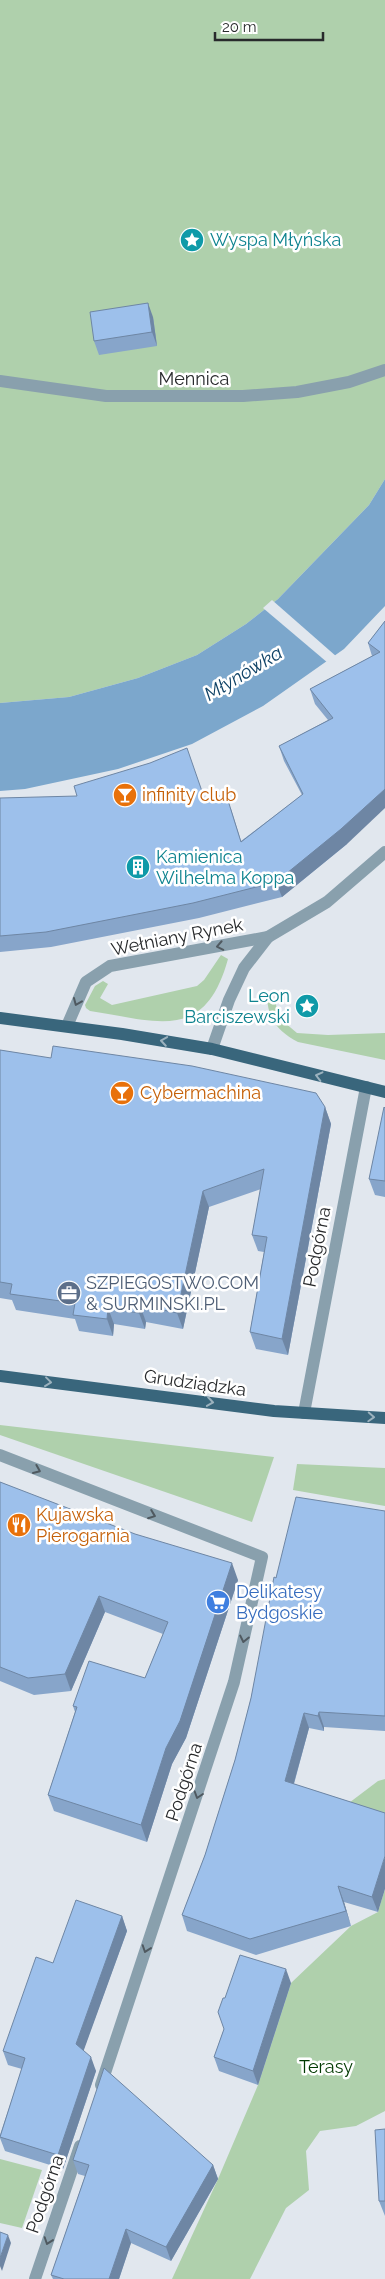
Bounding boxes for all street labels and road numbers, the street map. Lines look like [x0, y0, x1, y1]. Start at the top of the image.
street label: Mennica [159, 368, 229, 389]
street label: Wełniany Rynek [109, 913, 245, 960]
street label: Podgórna [298, 1205, 335, 1289]
street label: Grudziądzka [143, 1365, 248, 1400]
street label: Podgórna [161, 1740, 206, 1824]
street label: Podgórna [21, 2152, 68, 2236]

